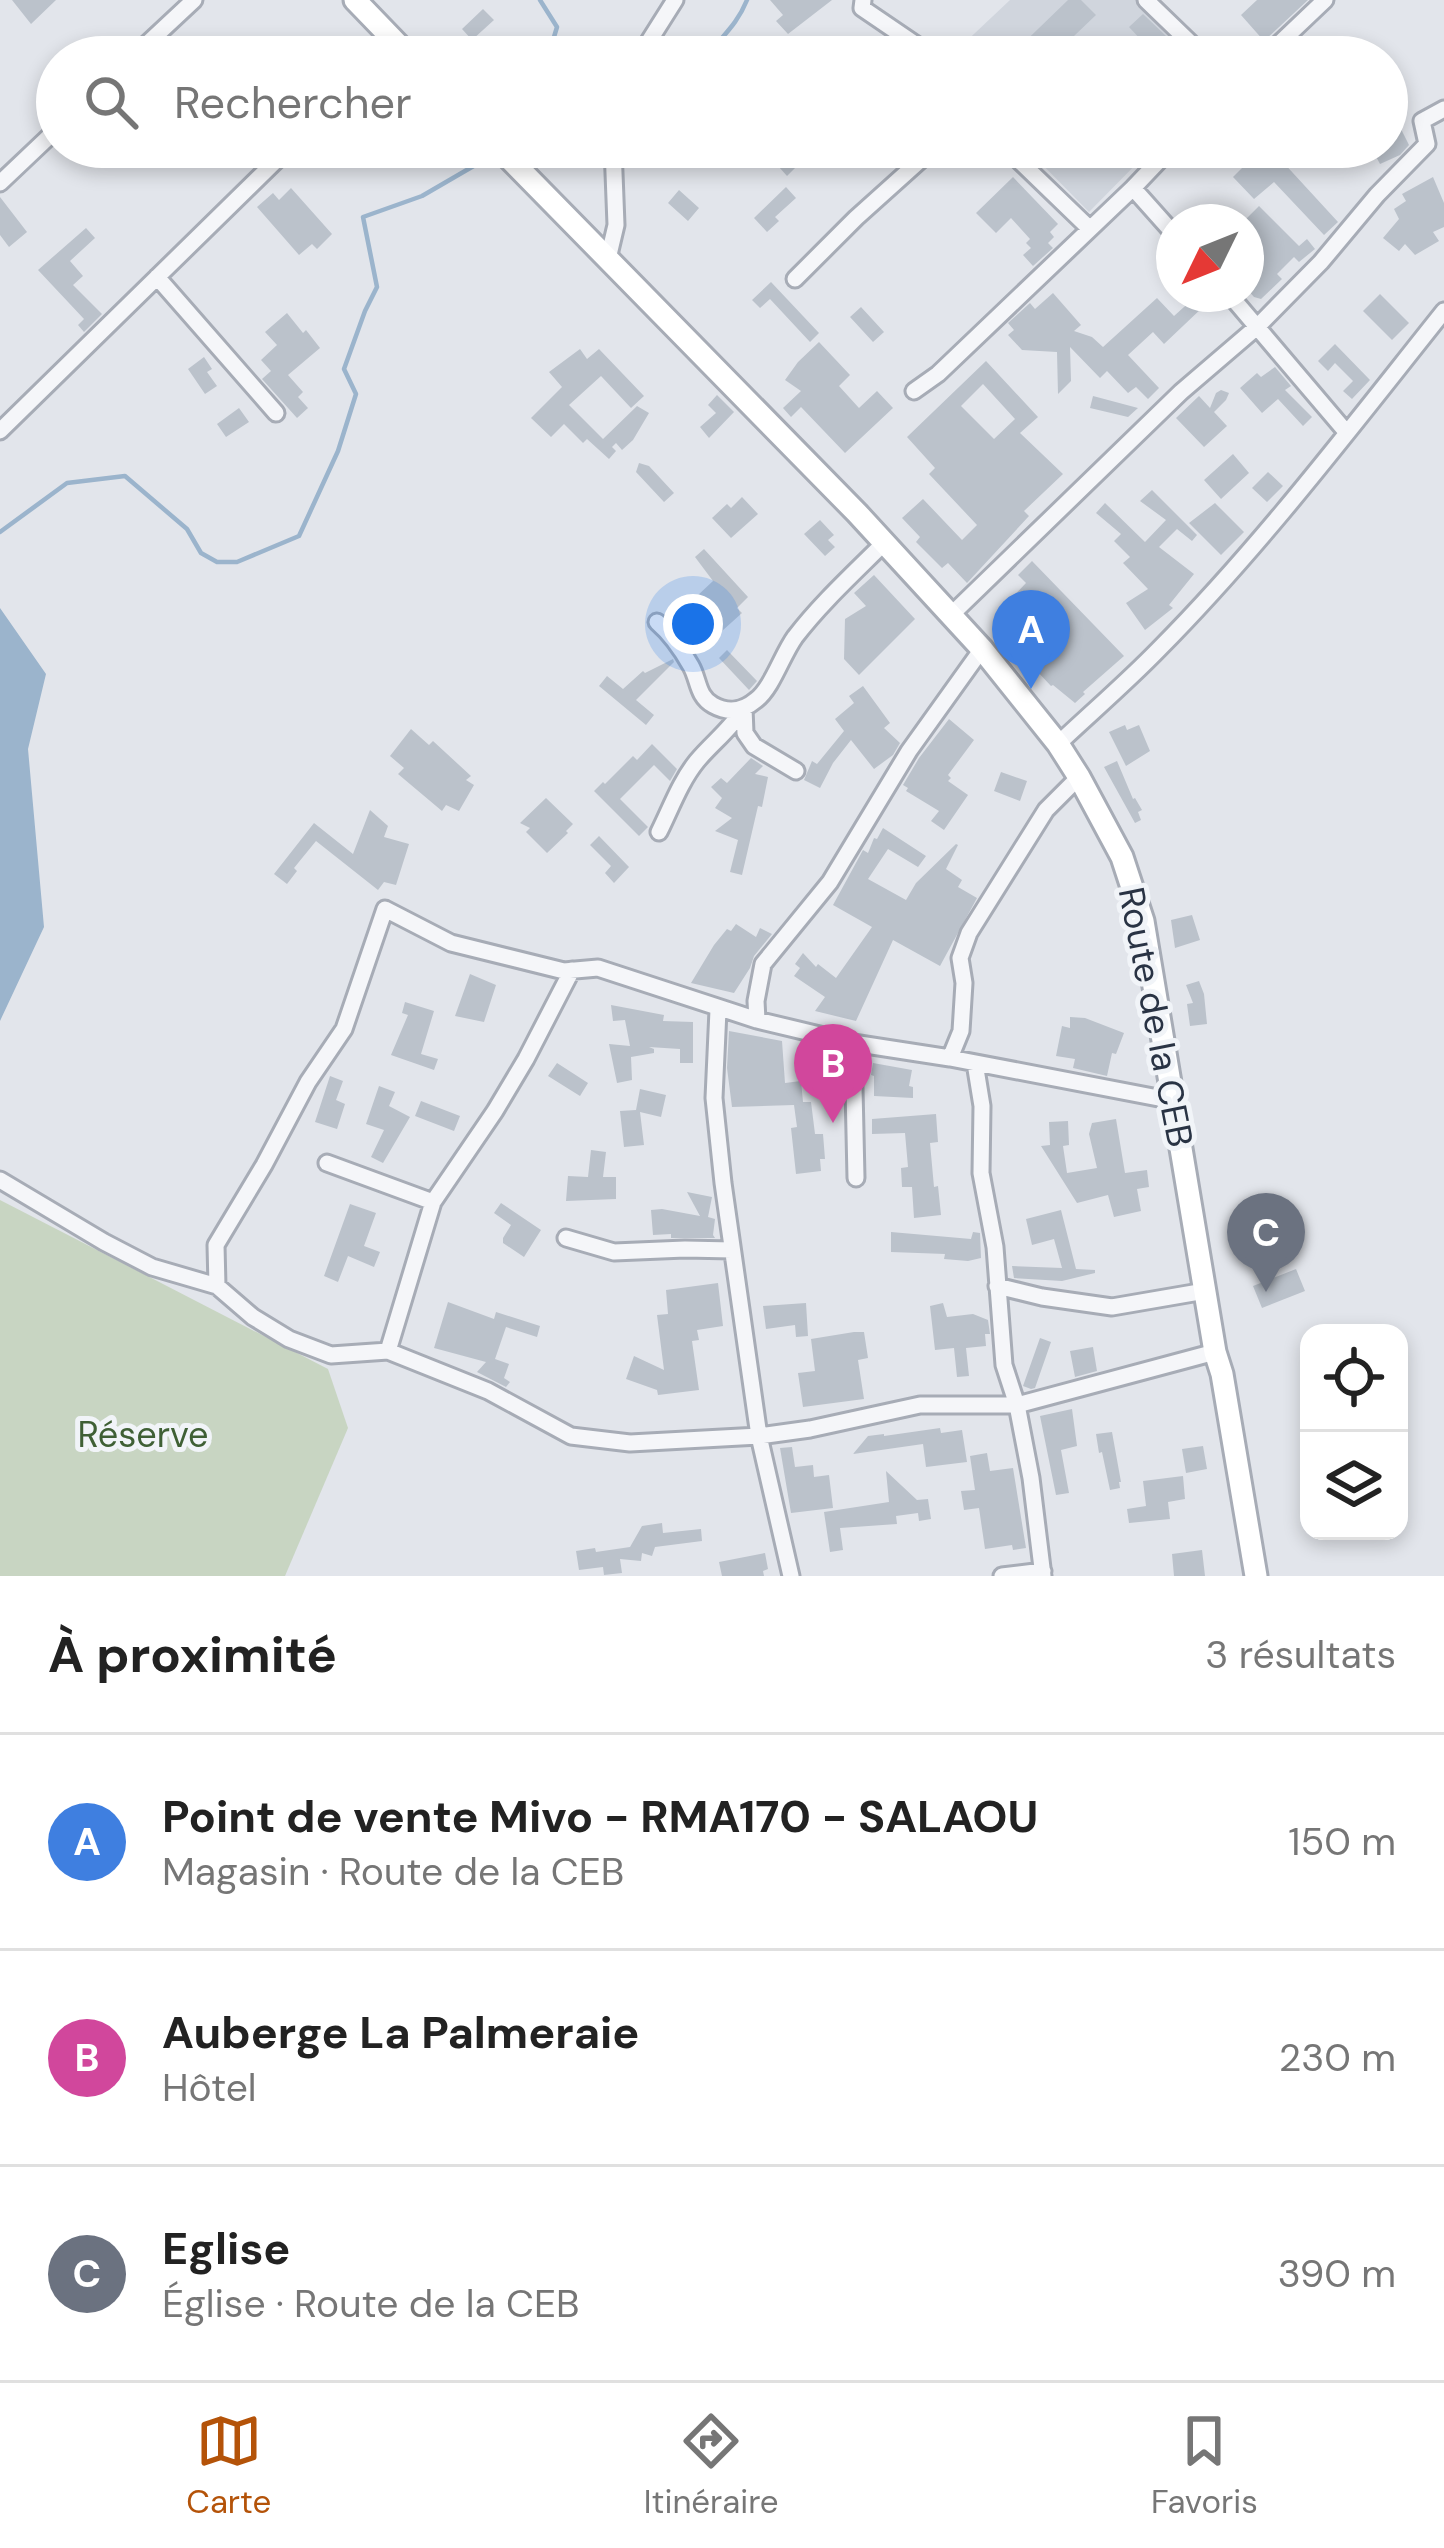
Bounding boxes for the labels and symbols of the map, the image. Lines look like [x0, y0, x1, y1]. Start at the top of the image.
north arrow [1156, 204, 1264, 312]
pin: A [992, 590, 1070, 689]
your location [663, 594, 723, 654]
street label: Route de la CEB [1108, 883, 1204, 1151]
pin: B [794, 1024, 872, 1123]
pin: C [1227, 1193, 1305, 1292]
park label: Réserve [77, 1411, 209, 1458]

